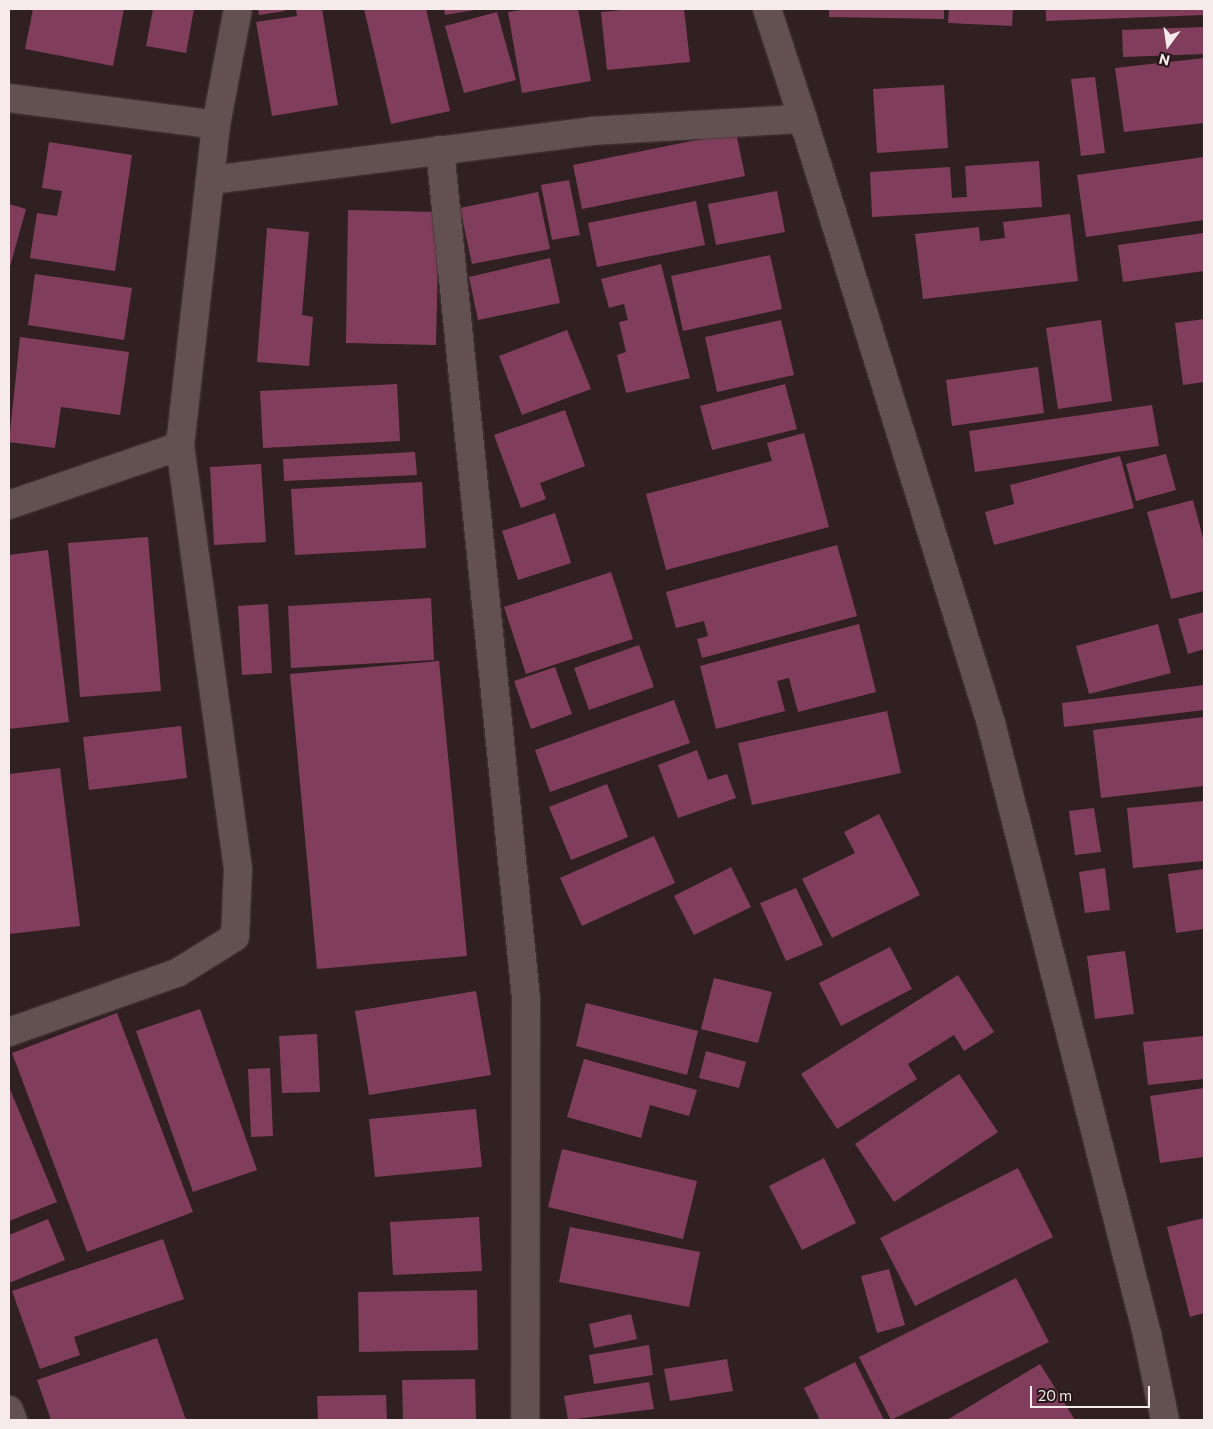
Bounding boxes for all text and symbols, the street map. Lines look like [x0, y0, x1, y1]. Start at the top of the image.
north arrow [1143, 20, 1193, 70]
text: N [1157, 51, 1171, 70]
scale bar [1033, 1376, 1153, 1408]
text: 20 m [1038, 1386, 1072, 1404]

